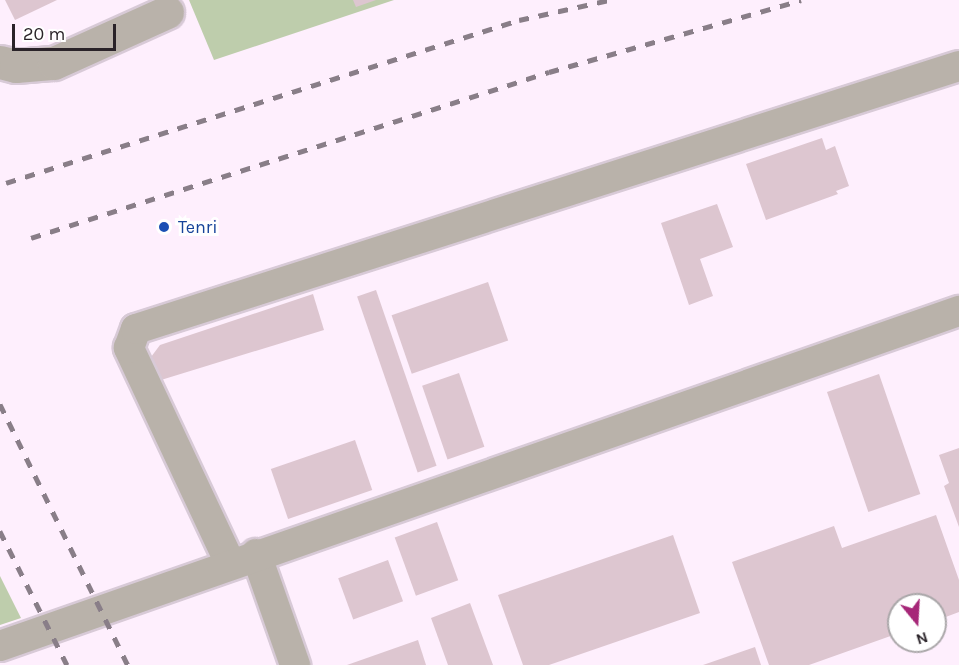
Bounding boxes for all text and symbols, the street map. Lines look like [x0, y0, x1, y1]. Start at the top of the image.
scale bar [15, 12, 118, 50]
text: 20 m [23, 23, 65, 45]
place label: Tenri [178, 216, 218, 238]
marker: Tenri [155, 218, 173, 236]
north arrow [887, 593, 947, 653]
text: N [914, 628, 931, 649]

